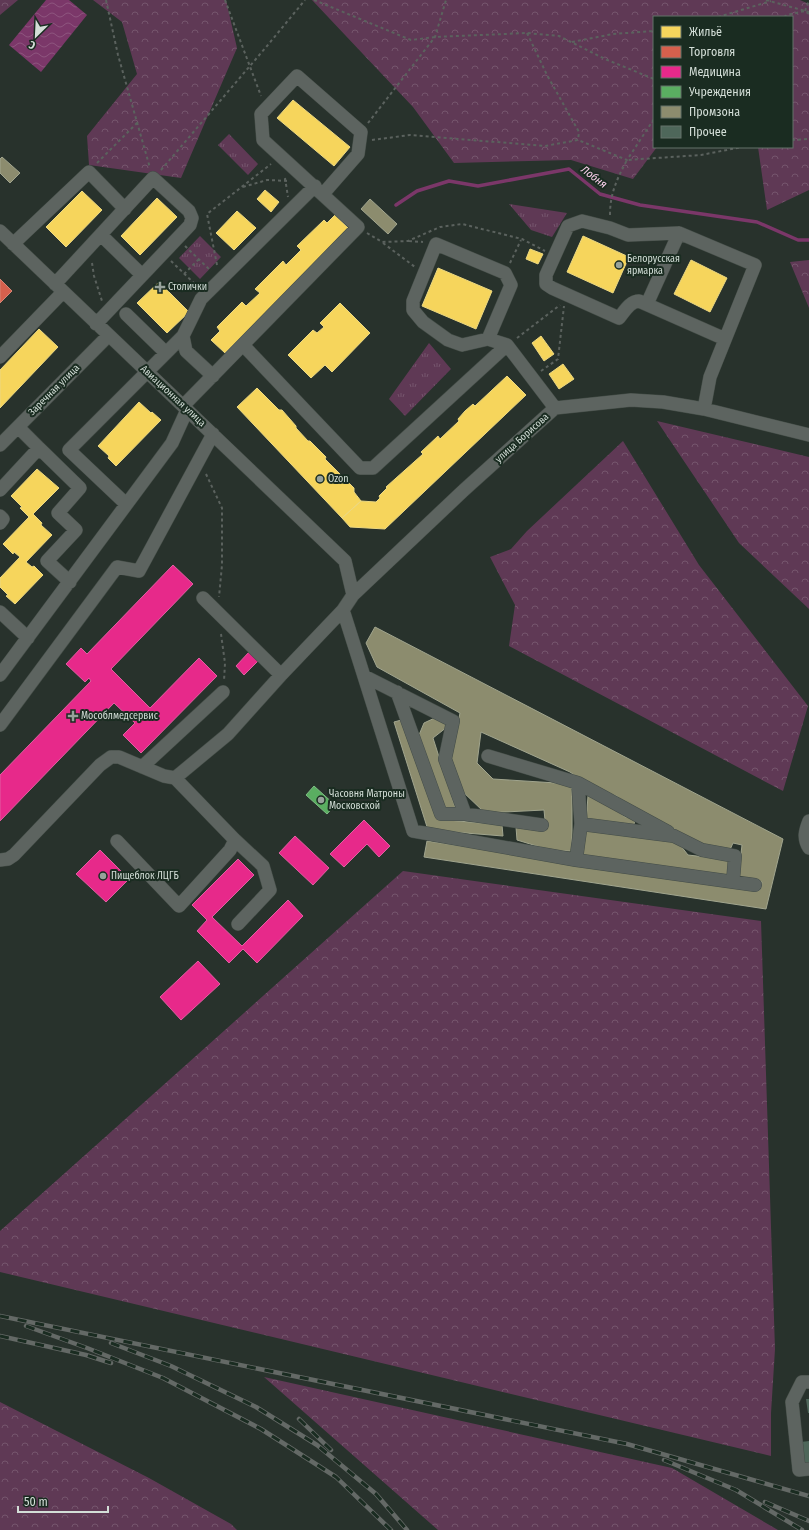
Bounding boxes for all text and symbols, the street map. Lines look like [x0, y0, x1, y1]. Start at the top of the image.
north arrow [16, 16, 56, 56]
legend [653, 16, 793, 148]
text: Жильё [689, 25, 722, 39]
text: С [27, 37, 37, 52]
text: Торговля [689, 45, 735, 59]
text: Медицина [689, 65, 741, 79]
text: Учреждения [688, 85, 751, 99]
text: Промзона [689, 105, 740, 119]
text: Прочее [689, 125, 727, 139]
water label: Лобня [578, 162, 610, 191]
place label: Белорусская ярмарка [627, 253, 680, 277]
marker: Белорусская ярмарка [614, 260, 624, 270]
place label: Столички [168, 281, 207, 293]
marker: Столички [155, 282, 165, 292]
street label: Заречная улица [26, 362, 82, 418]
street label: Авиационная улица [138, 363, 208, 429]
street label: улица Борисова [493, 411, 551, 465]
place label: Ozon [328, 473, 349, 485]
marker: Ozon [315, 474, 325, 484]
place label: Мособлмедсервис [81, 710, 159, 722]
marker: Мособлмедсервис [68, 711, 78, 721]
place label: Часовня Матроны Московской [329, 788, 405, 812]
marker: Часовня Матроны Московской [316, 795, 326, 805]
place label: Пищеблок ЛЦГБ [111, 870, 179, 882]
marker: Пищеблок ЛЦГБ [98, 871, 108, 881]
scale bar [18, 1488, 108, 1514]
text: 50 m [24, 1495, 48, 1509]

